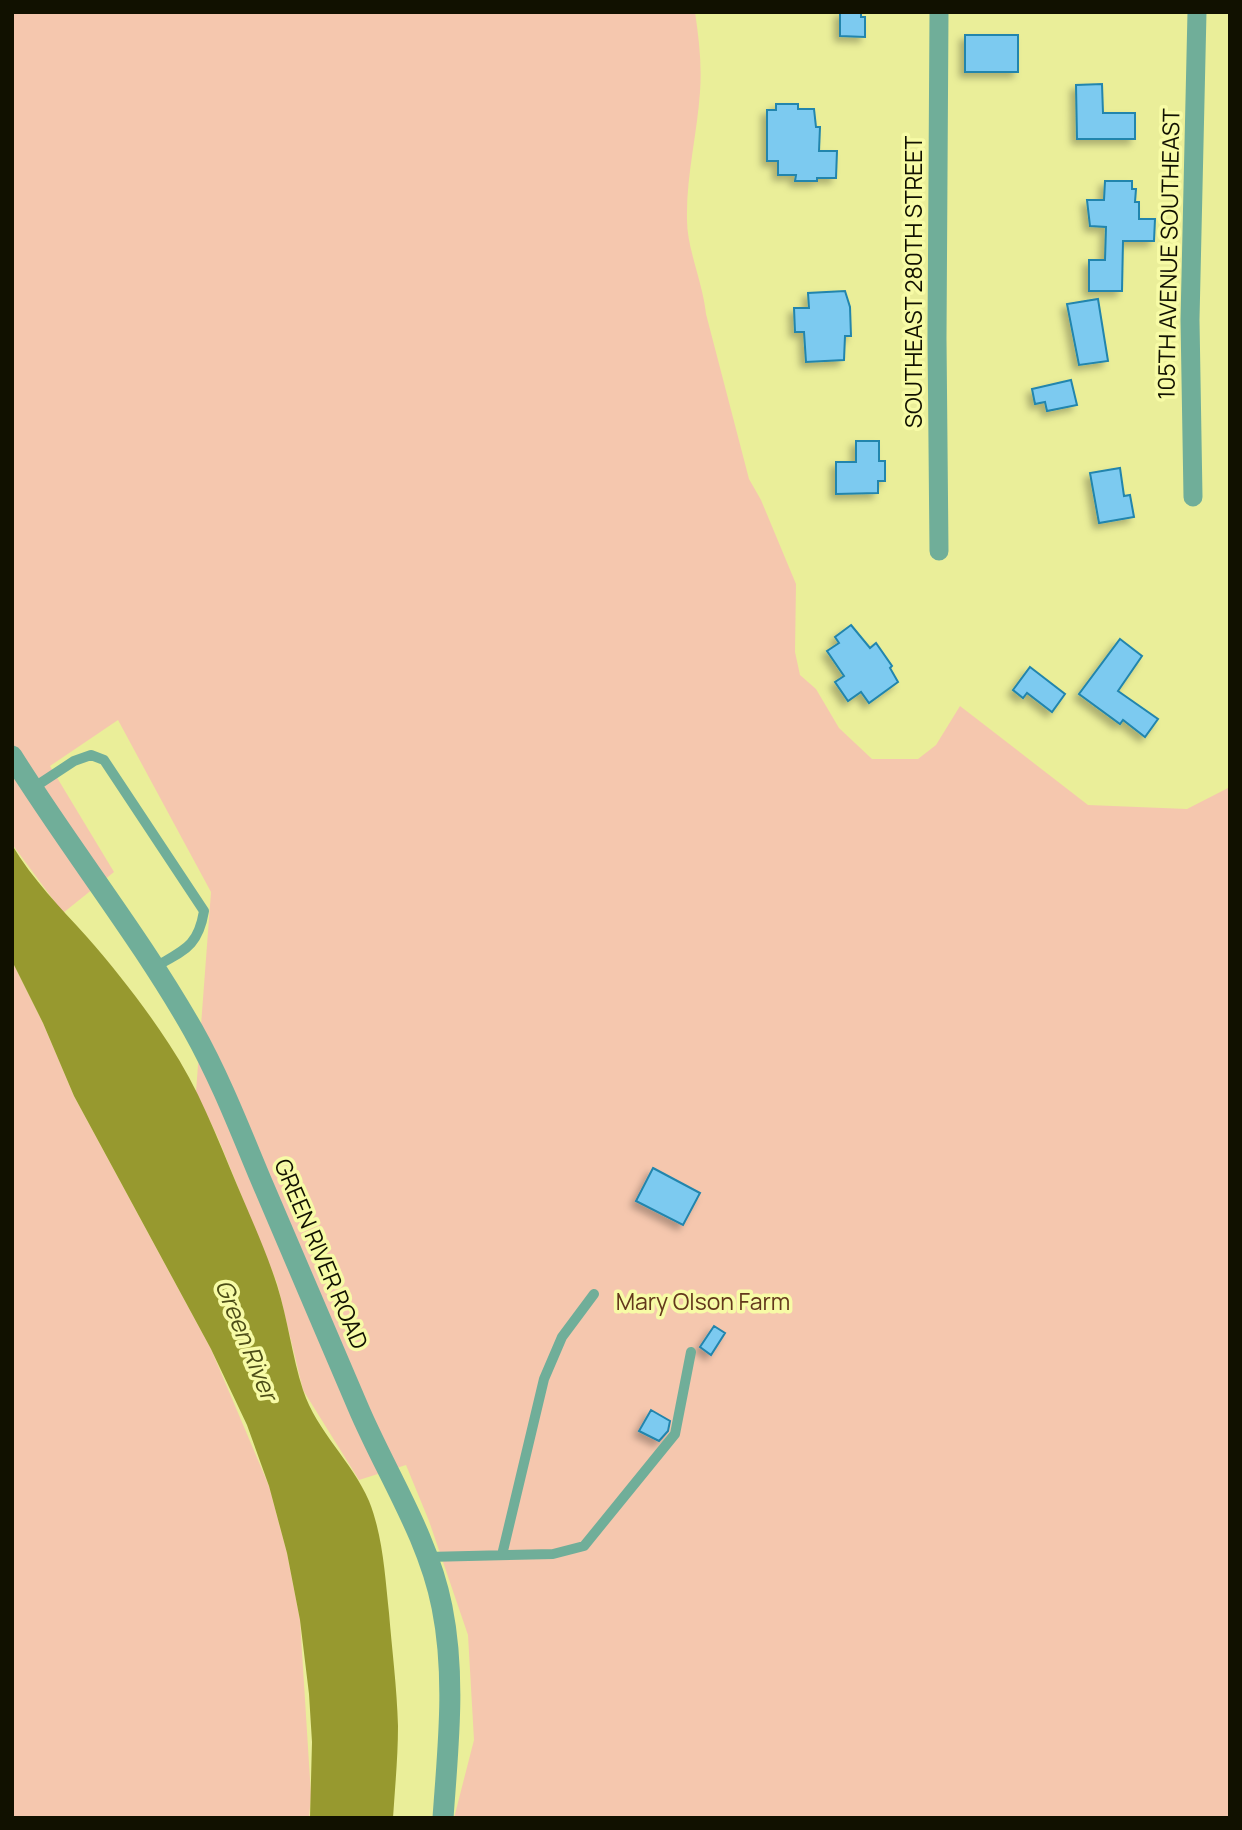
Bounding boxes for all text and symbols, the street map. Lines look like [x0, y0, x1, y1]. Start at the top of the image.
street label: 105TH AVENUE SOUTHEAST [1149, 108, 1187, 400]
street label: SOUTHEAST 280TH STREET [897, 136, 929, 428]
street label: GREEN RIVER ROAD [267, 1153, 376, 1354]
water label: Green River [208, 1274, 288, 1408]
park label: Mary Olson Farm [616, 1285, 790, 1317]

